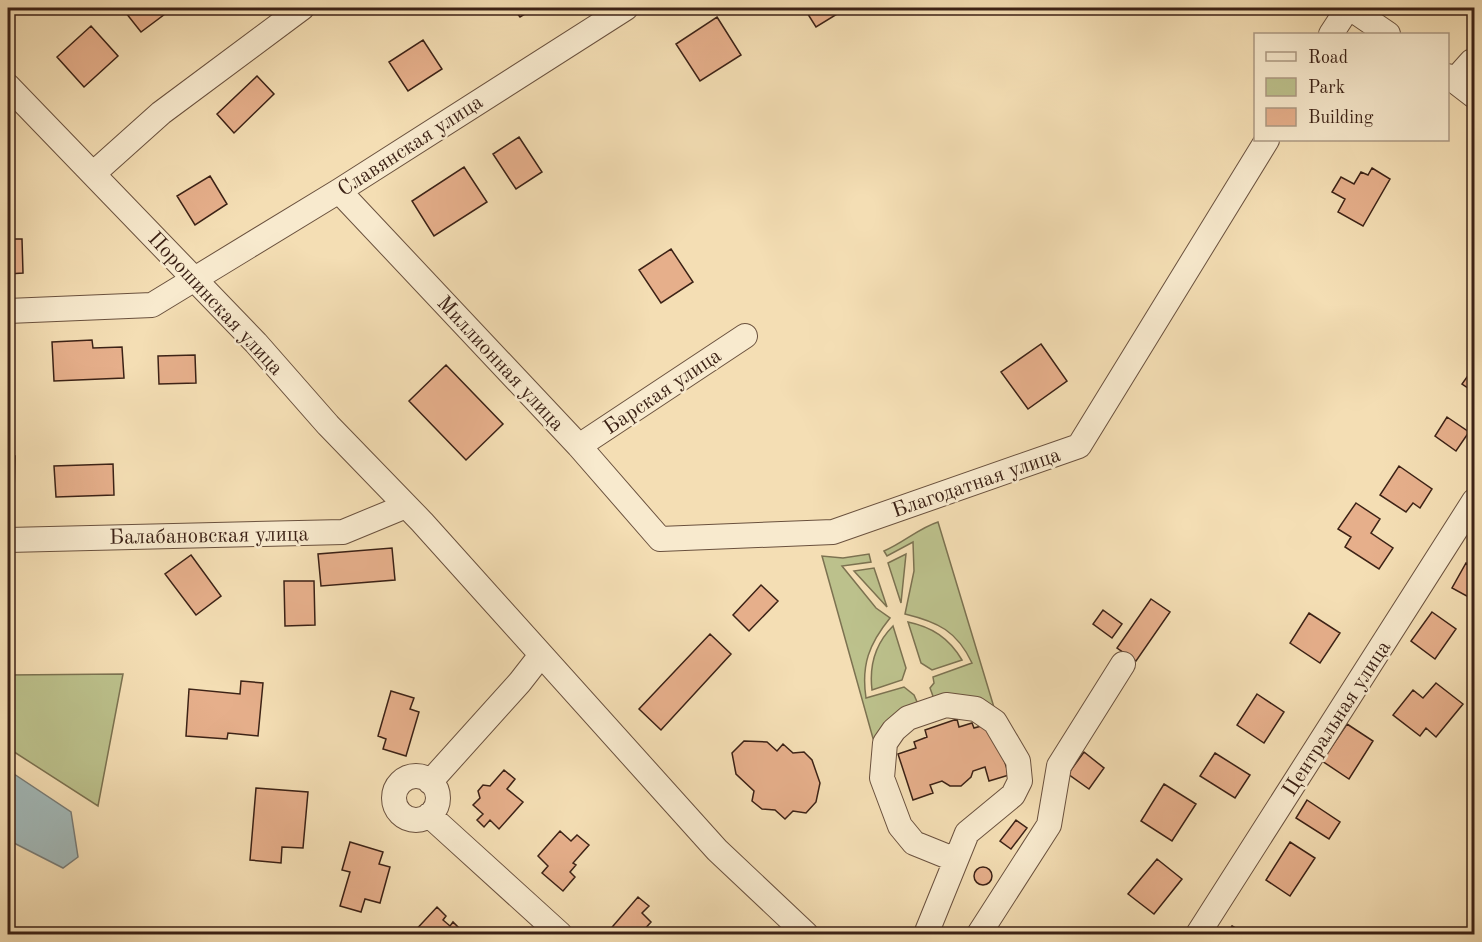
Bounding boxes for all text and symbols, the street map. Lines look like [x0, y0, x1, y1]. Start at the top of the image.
legend [1254, 33, 1449, 141]
text: Road [1308, 49, 1348, 67]
text: Park [1308, 79, 1345, 97]
street label: Славянская улица [335, 92, 487, 201]
text: Building [1308, 109, 1374, 127]
street label: Порошинская улица [143, 228, 287, 380]
street label: Миллионная улица [432, 293, 567, 435]
street label: Барская улица [600, 345, 725, 439]
street label: Благодатная улица [890, 445, 1063, 522]
street label: Балабановская улица [109, 524, 309, 549]
street label: Центральная улица [1279, 637, 1395, 800]

